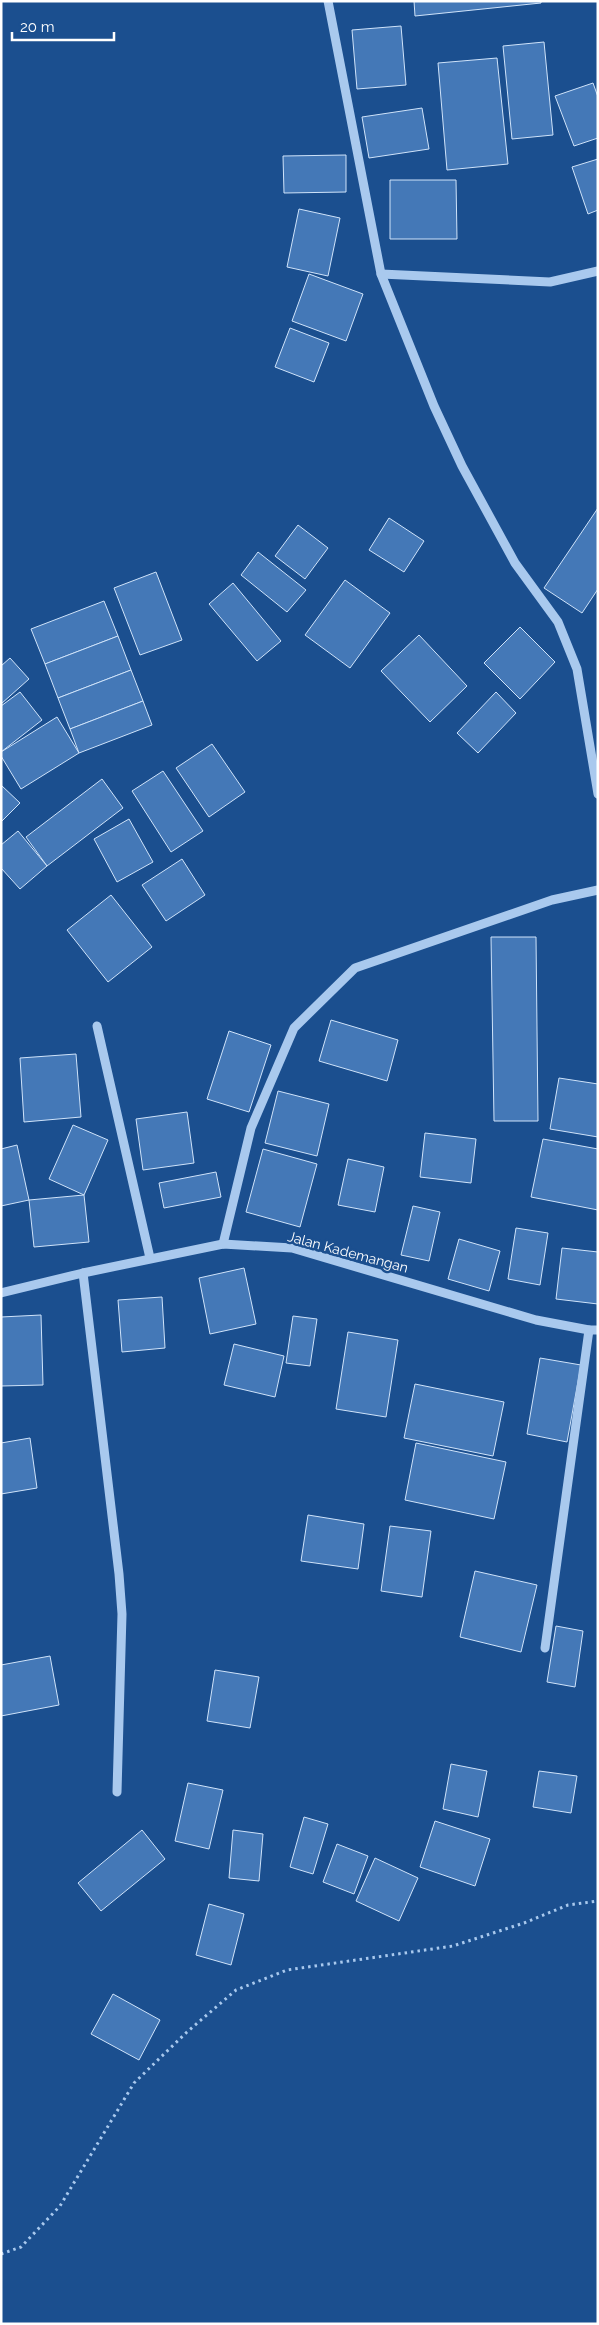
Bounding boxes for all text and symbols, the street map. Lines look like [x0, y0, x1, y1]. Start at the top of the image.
scale bar [12, 10, 115, 42]
text: 20 m [20, 18, 55, 36]
street label: Jalan Kademangan [286, 1228, 410, 1276]

